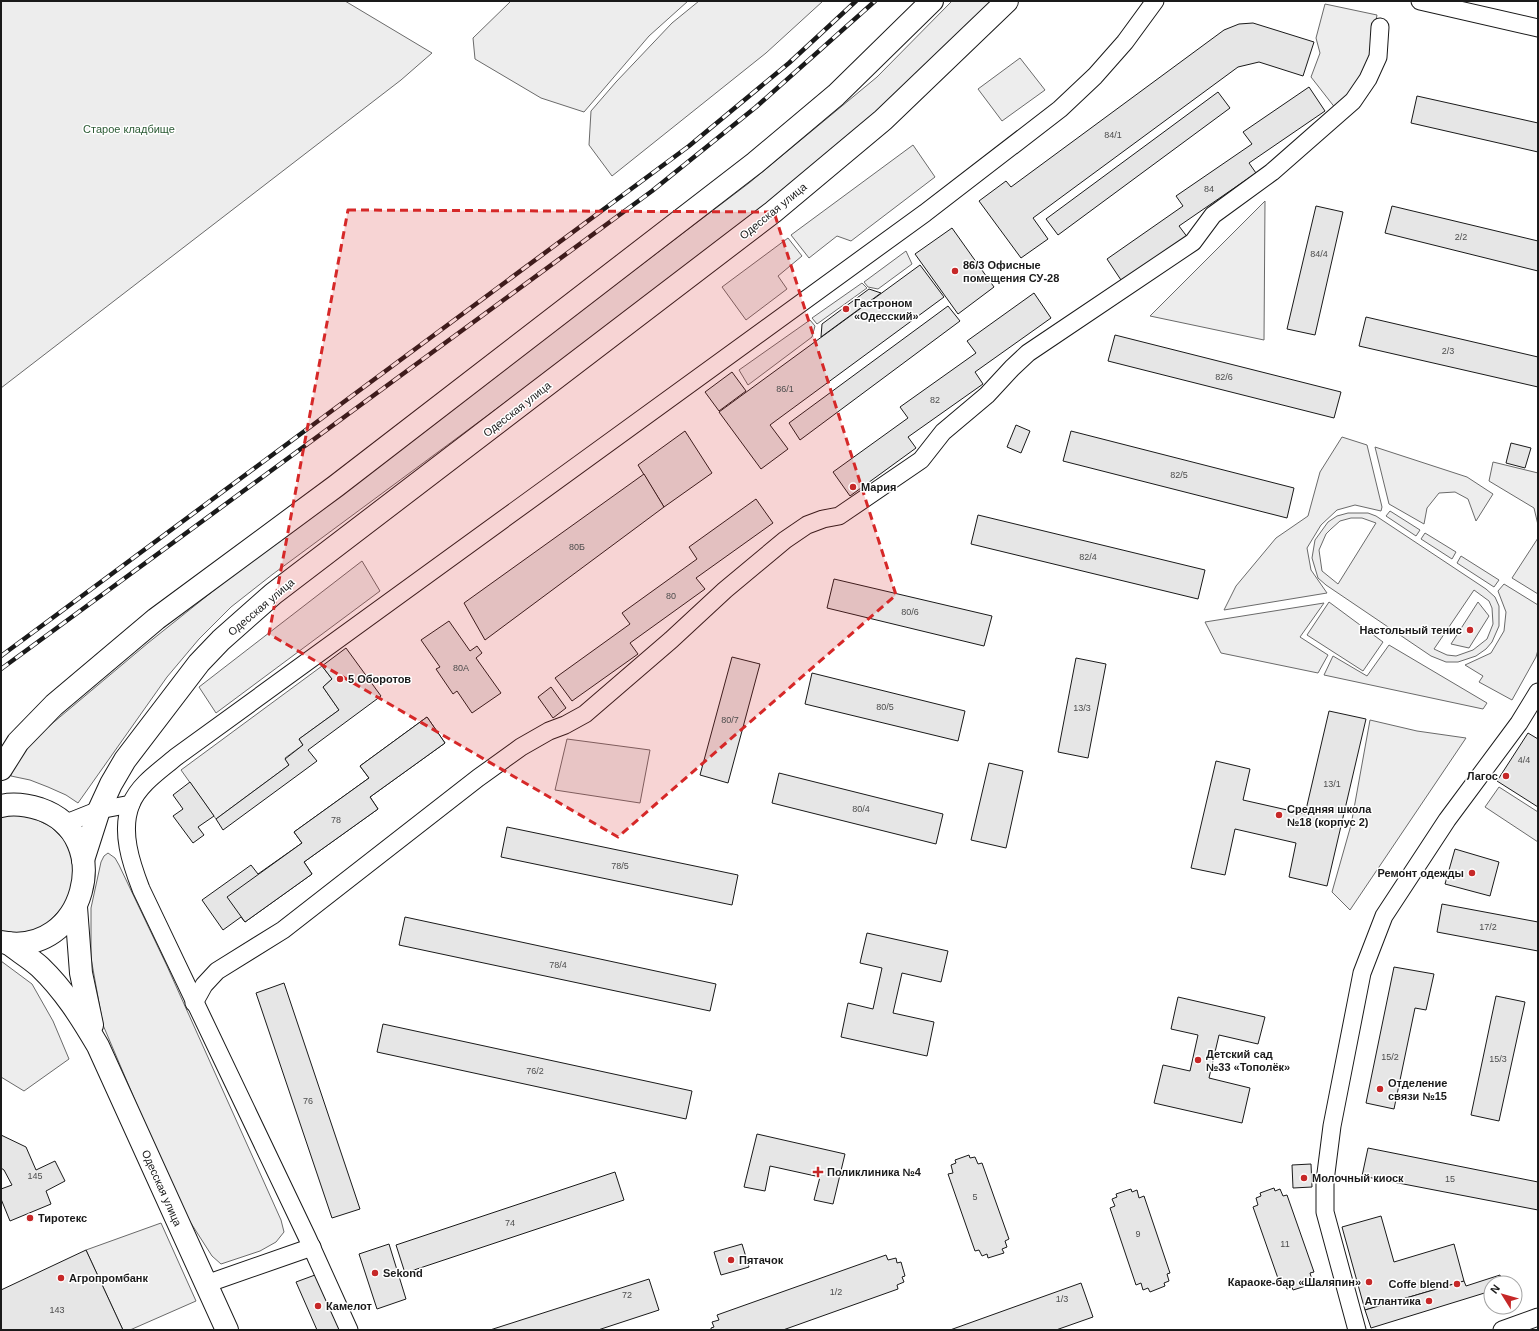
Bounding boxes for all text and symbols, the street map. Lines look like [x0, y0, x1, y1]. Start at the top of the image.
park label: Старое кладбище [83, 123, 175, 135]
house number: 84/1 [1104, 130, 1122, 140]
street label: Одесская улица [737, 180, 809, 242]
house number: 84 [1204, 184, 1214, 194]
house number: 2/2 [1455, 232, 1467, 242]
house number: 84/4 [1310, 249, 1328, 259]
place label: 86/3 Офисные помещения СУ-28 [963, 259, 1059, 284]
marker: 86/3 Офисные помещения СУ-28 [950, 266, 960, 276]
place label: Гастроном «Одесский» [854, 297, 919, 322]
marker: Гастроном «Одесский» [841, 304, 851, 314]
house number: 2/3 [1442, 346, 1454, 356]
house number: 82/6 [1215, 372, 1233, 382]
street label: Одесская улица [481, 378, 554, 439]
house number: 86/1 [776, 384, 794, 394]
house number: 82 [930, 395, 940, 405]
house number: 82/5 [1170, 470, 1188, 480]
place label: Мария [861, 481, 896, 493]
marker: Мария [848, 482, 858, 492]
house number: 80Б [569, 542, 585, 552]
house number: 82/4 [1079, 552, 1097, 562]
street label: Одесская улица [226, 575, 297, 638]
house number: 80 [666, 591, 676, 601]
house number: 80/6 [901, 607, 919, 617]
place label: Настольный тенис [1359, 624, 1462, 636]
marker: Настольный тенис [1465, 625, 1475, 635]
house number: 80А [453, 663, 469, 673]
place label: 5 Оборотов [348, 673, 411, 685]
marker: 5 Оборотов [335, 674, 345, 684]
house number: 80/5 [876, 702, 894, 712]
house number: 13/3 [1073, 703, 1091, 713]
house number: 80/7 [721, 715, 739, 725]
house number: 4/4 [1518, 755, 1530, 765]
place label: Лагос [1467, 770, 1498, 782]
marker: Лагос [1501, 771, 1511, 781]
house number: 13/1 [1323, 779, 1341, 789]
place label: Средняя школа №18 (корпус 2) [1287, 803, 1372, 828]
house number: 80/4 [852, 804, 870, 814]
marker: Средняя школа №18 (корпус 2) [1274, 810, 1284, 820]
house number: 78 [331, 815, 341, 825]
house number: 78/5 [611, 861, 629, 871]
place label: Ремонт одежды [1377, 867, 1464, 879]
marker: Ремонт одежды [1467, 868, 1477, 878]
house number: 17/2 [1479, 922, 1497, 932]
house number: 78/4 [549, 960, 567, 970]
place label: Детский сад №33 «Тополёк» [1206, 1048, 1290, 1073]
house number: 15/2 [1381, 1052, 1399, 1062]
house number: 15/3 [1489, 1054, 1507, 1064]
marker: Детский сад №33 «Тополёк» [1193, 1055, 1203, 1065]
house number: 76/2 [526, 1066, 544, 1076]
place label: Отделение связи №15 [1388, 1077, 1447, 1102]
marker: Отделение связи №15 [1375, 1084, 1385, 1094]
house number: 76 [303, 1096, 313, 1106]
street label: Одесская улица [140, 1148, 185, 1229]
marker: Поликлиника №4 [812, 1166, 824, 1178]
place label: Поликлиника №4 [827, 1166, 922, 1178]
house number: 145 [27, 1171, 43, 1181]
place label: Молочный киоск [1312, 1172, 1404, 1184]
marker: Молочный киоск [1299, 1173, 1309, 1183]
house number: 15 [1445, 1174, 1455, 1184]
house number: 5 [972, 1192, 978, 1202]
place label: Тиротекс [38, 1212, 87, 1224]
marker: Тиротекс [25, 1213, 35, 1223]
house number: 74 [505, 1218, 515, 1228]
house number: 9 [1135, 1229, 1141, 1239]
house number: 11 [1280, 1239, 1290, 1249]
place label: Пятачок [739, 1254, 784, 1266]
marker: Пятачок [726, 1255, 736, 1265]
place label: Sekond [383, 1267, 423, 1279]
marker: Sekond [370, 1268, 380, 1278]
place label: Агропромбанк [69, 1272, 148, 1284]
marker: Агропромбанк [56, 1273, 66, 1283]
north arrow [1483, 1275, 1523, 1315]
place label: Караоке-бар «Шаляпин» [1228, 1276, 1361, 1288]
marker: Караоке-бар «Шаляпин» [1364, 1277, 1374, 1287]
place label: Coffe blend [1389, 1278, 1449, 1290]
marker: Coffe blend [1452, 1279, 1462, 1289]
text: N [1488, 1282, 1502, 1296]
house number: 1/2 [830, 1287, 842, 1297]
house number: 72 [622, 1290, 632, 1300]
house number: 1/3 [1056, 1294, 1068, 1304]
place label: Атлантика [1364, 1295, 1422, 1307]
marker: Атлантика [1424, 1296, 1434, 1306]
place label: Камелот [326, 1300, 373, 1312]
marker: Камелот [313, 1301, 323, 1311]
house number: 143 [49, 1305, 65, 1315]

